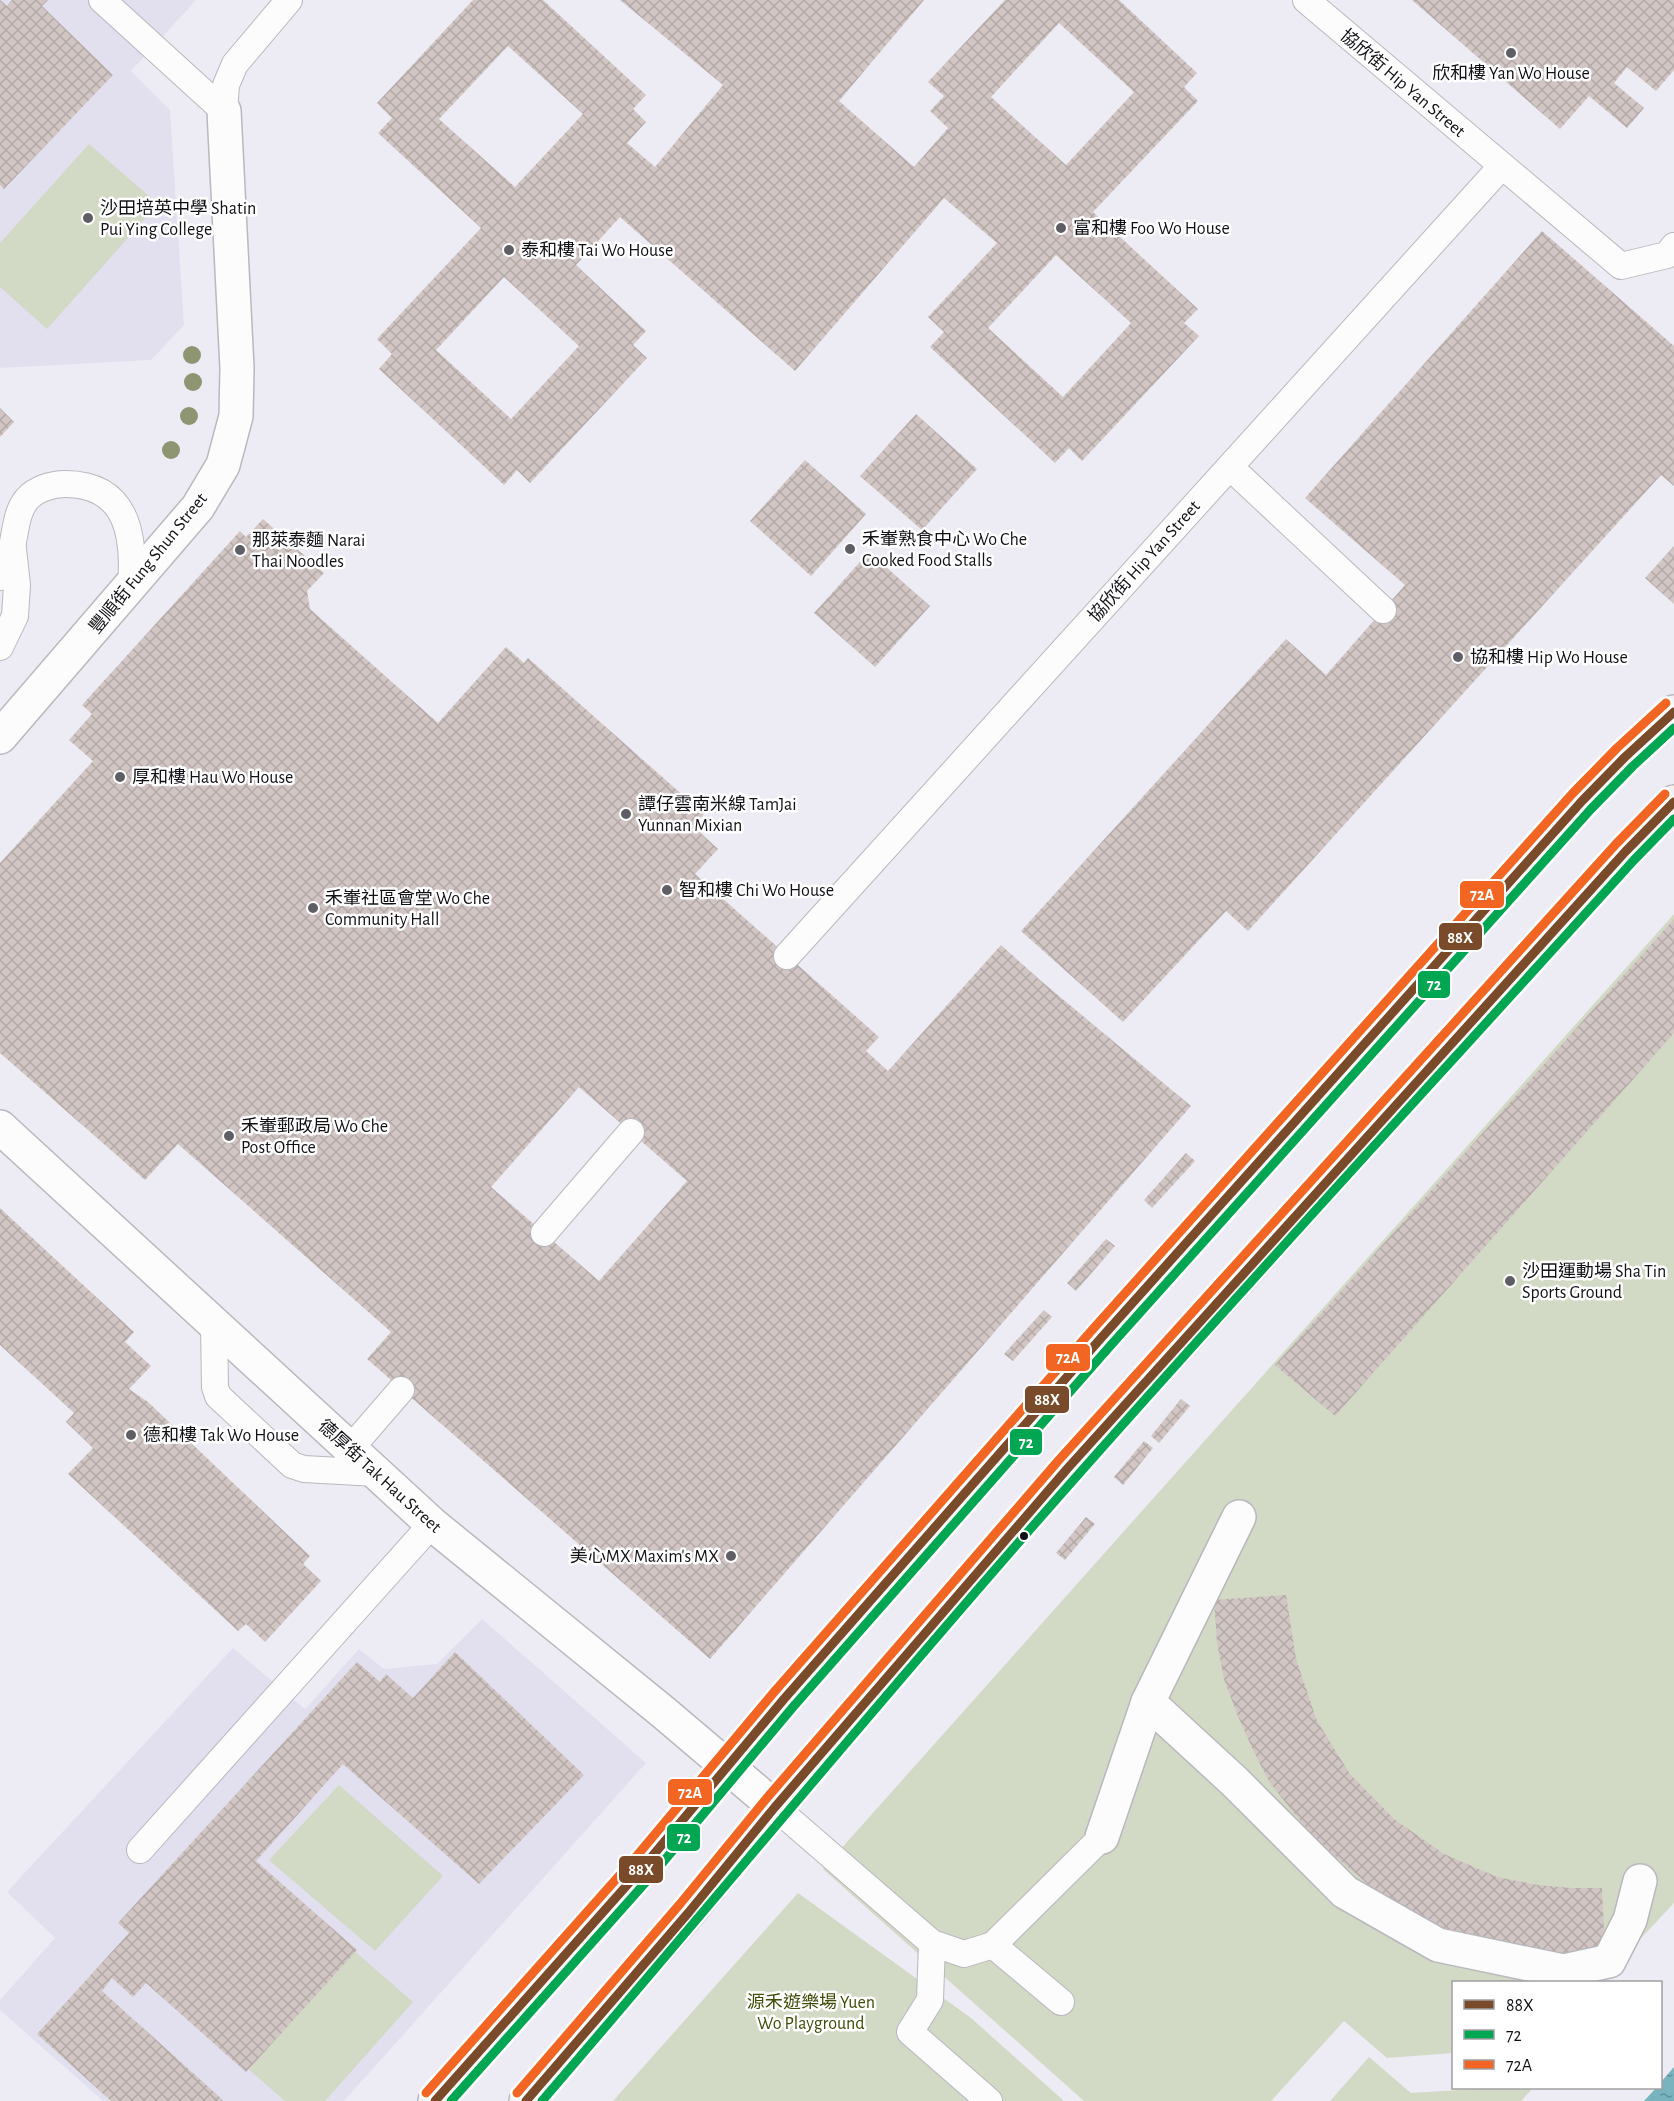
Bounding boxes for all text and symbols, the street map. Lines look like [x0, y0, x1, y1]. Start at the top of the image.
street label: 協欣街 Hip Yan Street [1336, 25, 1470, 141]
marker: 欣和樓 Yan Wo House [1504, 46, 1518, 60]
place label: 欣和樓 Yan Wo House [1432, 63, 1590, 83]
place label: 沙田培英中學 Shatin Pui Ying College [100, 198, 256, 239]
marker: 沙田培英中學 Shatin Pui Ying College [81, 211, 95, 225]
place label: 富和樓 Foo Wo House [1073, 218, 1230, 238]
marker: 富和樓 Foo Wo House [1054, 221, 1068, 235]
place label: 泰和樓 Tai Wo House [521, 240, 673, 260]
marker: 泰和樓 Tai Wo House [502, 243, 516, 257]
street label: 豐順街 Fung Shun Street [85, 488, 211, 637]
street label: 協欣街 Hip Yan Street [1084, 496, 1204, 626]
place label: 禾輋熟食中心 Wo Che Cooked Food Stalls [862, 529, 1027, 570]
place label: 那萊泰麵 Narai Thai Noodles [252, 530, 365, 571]
marker: 禾輋熟食中心 Wo Che Cooked Food Stalls [843, 542, 857, 556]
marker: 那萊泰麵 Narai Thai Noodles [233, 543, 247, 557]
place label: 協和樓 Hip Wo House [1470, 647, 1628, 667]
marker: 協和樓 Hip Wo House [1451, 650, 1465, 664]
place label: 厚和樓 Hau Wo House [132, 767, 293, 787]
marker: 厚和樓 Hau Wo House [113, 770, 127, 784]
place label: 譚仔雲南米線 TamJai Yunnan Mixian [638, 794, 797, 835]
marker: 譚仔雲南米線 TamJai Yunnan Mixian [619, 807, 633, 821]
place label: 智和樓 Chi Wo House [679, 880, 834, 900]
line badge: 72A [1459, 880, 1505, 909]
marker: 智和樓 Chi Wo House [660, 883, 674, 897]
text: 72A [1470, 887, 1494, 903]
place label: 禾輋社區會堂 Wo Che Community Hall [325, 888, 490, 929]
marker: 禾輋社區會堂 Wo Che Community Hall [306, 901, 320, 915]
line badge: 88X [1438, 922, 1483, 951]
text: 88X [1447, 930, 1473, 946]
line badge: 72 [1417, 970, 1451, 999]
text: 72 [1427, 977, 1442, 993]
place label: 禾輋郵政局 Wo Che Post Office [241, 1116, 388, 1157]
marker: 禾輋郵政局 Wo Che Post Office [222, 1129, 236, 1143]
place label: 沙田運動場 Sha Tin Sports Ground [1522, 1262, 1666, 1302]
marker: 沙田運動場 Sha Tin Sports Ground [1503, 1274, 1517, 1288]
line badge: 72A [1045, 1343, 1091, 1372]
text: 72A [1056, 1350, 1080, 1366]
line badge: 88X [1024, 1385, 1070, 1414]
text: 88X [1034, 1392, 1060, 1408]
street label: 德厚街 Tak Hau Street [314, 1415, 446, 1537]
place label: 德和樓 Tak Wo House [143, 1425, 299, 1445]
marker: 德和樓 Tak Wo House [124, 1428, 138, 1442]
line badge: 72 [1009, 1428, 1043, 1456]
text: 72 [1019, 1435, 1034, 1451]
unlabelled marker [1018, 1530, 1030, 1542]
place label: 美心MX Maxim's MX [570, 1546, 719, 1566]
marker: 美心MX Maxim's MX [724, 1549, 738, 1563]
line badge: 72A [667, 1778, 713, 1806]
text: 72A [678, 1785, 702, 1801]
line badge: 72 [666, 1823, 701, 1852]
text: 72 [677, 1830, 692, 1846]
line badge: 88X [618, 1855, 664, 1884]
text: 88X [628, 1862, 654, 1878]
legend [1452, 1981, 1662, 2089]
park label: 源禾遊樂場 Yuen Wo Playground [747, 1992, 875, 2033]
text: 88X [1506, 1997, 1534, 2015]
text: 72 [1506, 2027, 1522, 2045]
text: 72A [1506, 2057, 1533, 2075]

